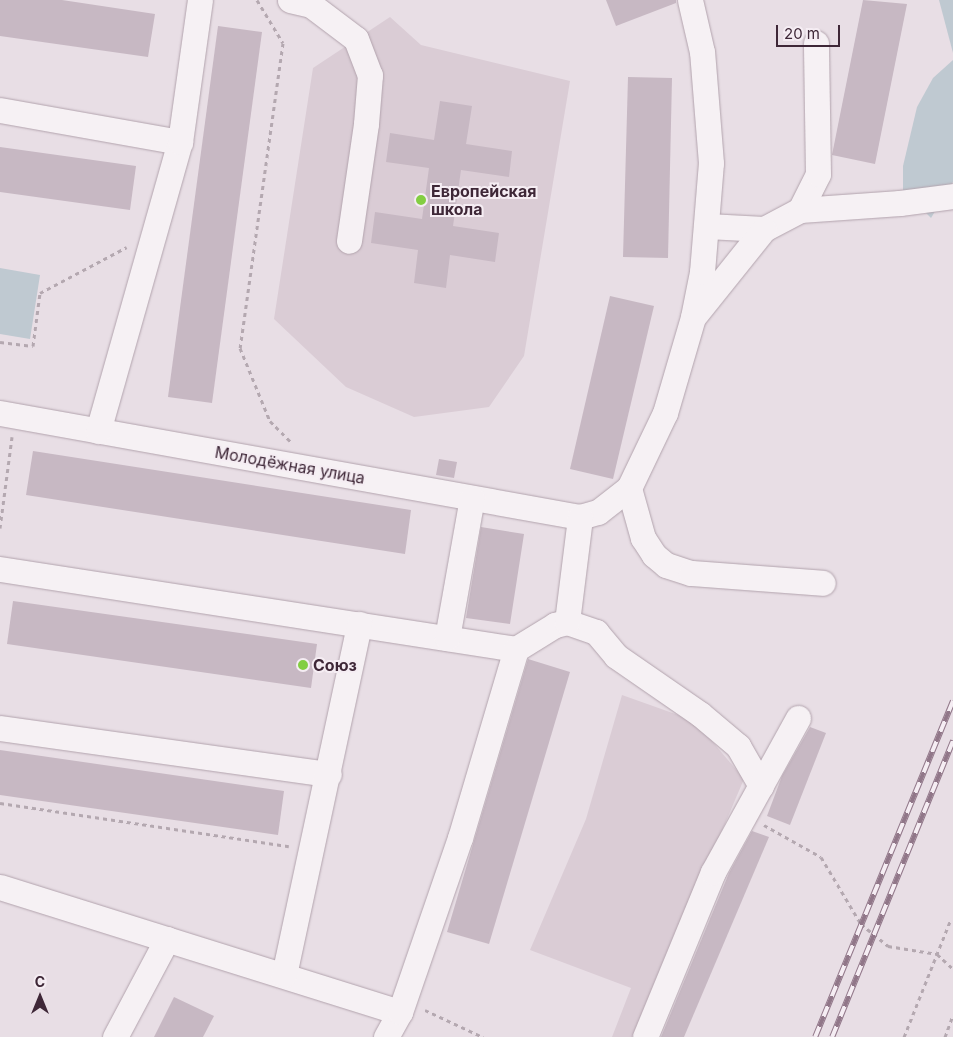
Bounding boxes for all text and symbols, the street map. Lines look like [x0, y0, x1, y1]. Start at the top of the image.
scale bar [778, 15, 842, 47]
text: 20 m [784, 24, 820, 43]
place label: Европейская школа [431, 181, 536, 219]
marker: Европейская школа [415, 194, 427, 206]
street label: Молодёжная улица [213, 442, 367, 488]
place label: Союз [313, 655, 357, 675]
marker: Союз [297, 659, 309, 671]
north arrow [15, 972, 65, 1022]
text: С [35, 973, 45, 990]

